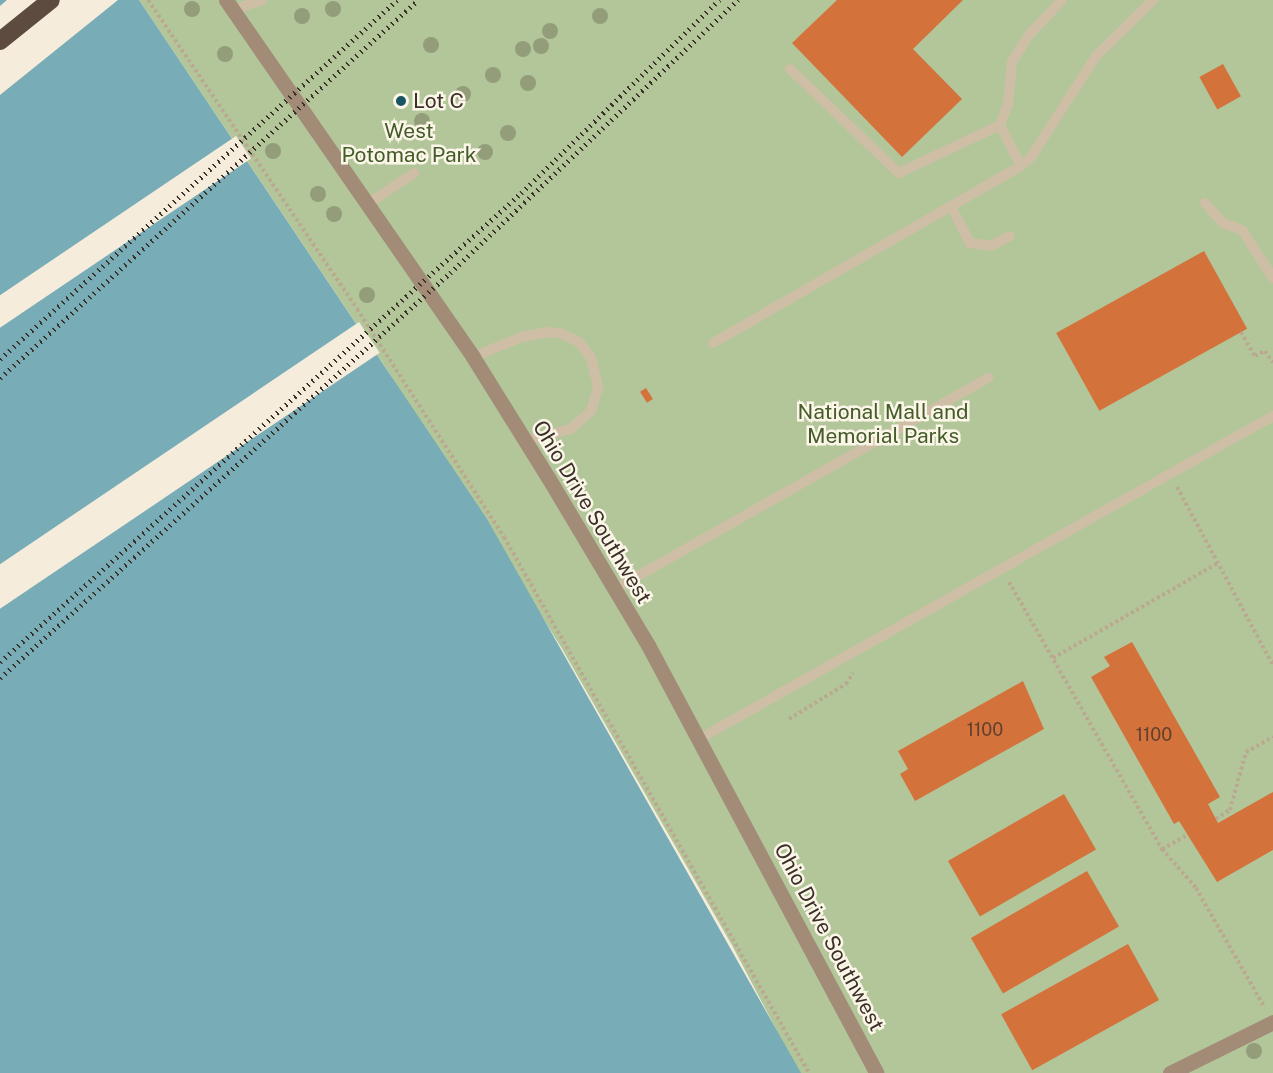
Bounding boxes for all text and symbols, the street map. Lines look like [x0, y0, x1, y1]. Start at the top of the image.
place label: Lot C [413, 88, 464, 114]
marker: Lot C [394, 94, 408, 108]
park label: West Potomac Park [341, 118, 477, 168]
park label: National Mall and Memorial Parks [797, 399, 969, 449]
street label: Ohio Drive Southwest [527, 416, 657, 608]
house number: 1100 [967, 719, 1003, 741]
house number: 1100 [1136, 724, 1172, 746]
street label: Ohio Drive Southwest [769, 839, 889, 1035]

